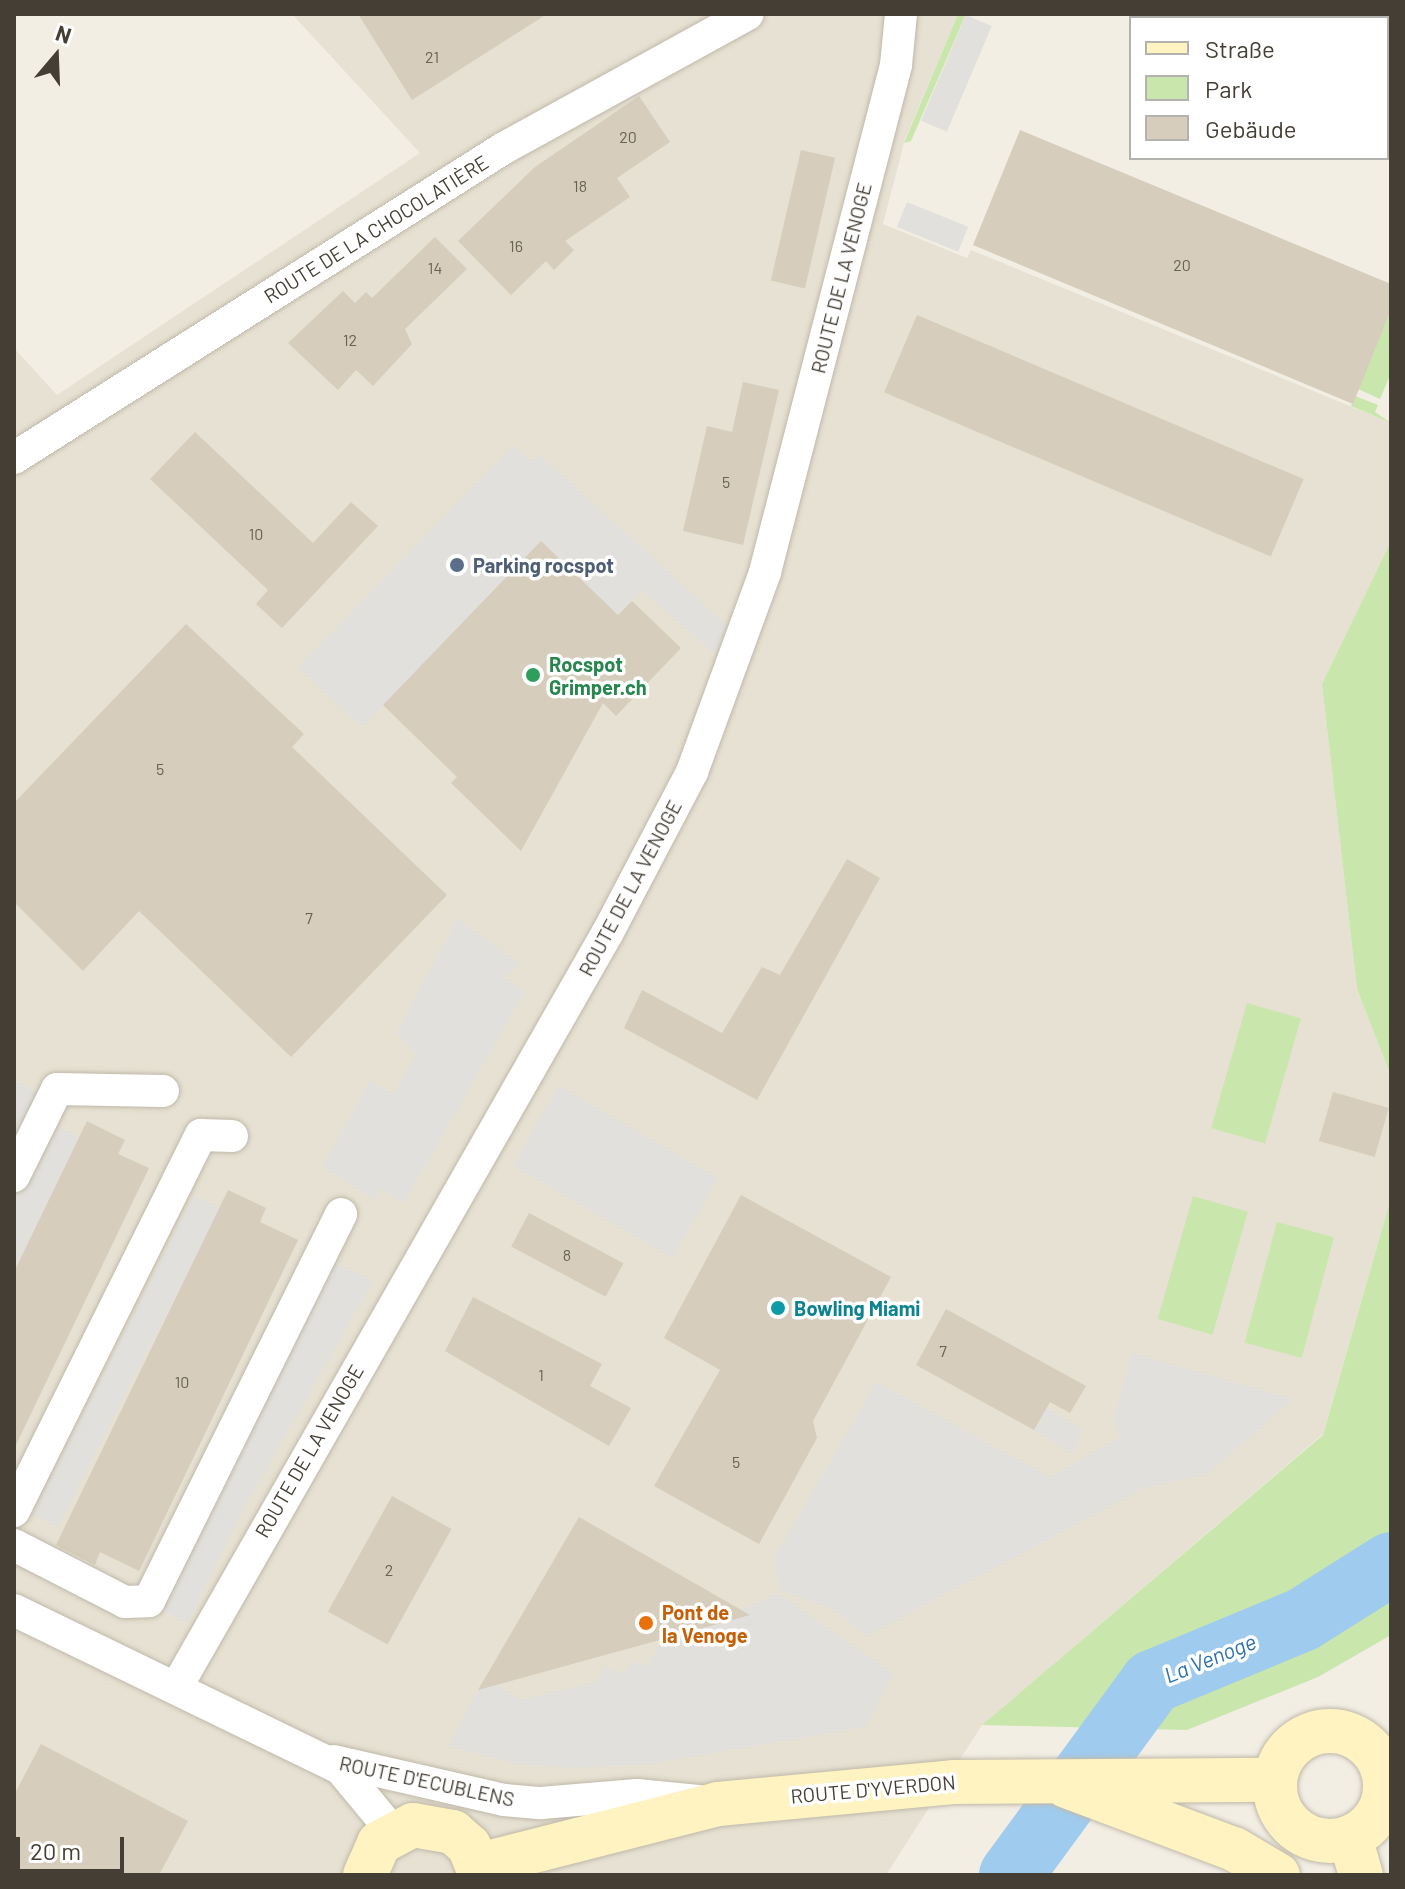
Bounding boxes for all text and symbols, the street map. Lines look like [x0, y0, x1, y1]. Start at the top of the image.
north arrow [16, 16, 96, 96]
legend [1129, 16, 1389, 160]
text: N [53, 19, 75, 48]
text: Straße [1205, 34, 1275, 63]
house number: 21 [425, 47, 439, 67]
text: Park [1205, 74, 1252, 103]
text: Gebäude [1205, 114, 1297, 143]
house number: 20 [619, 127, 637, 147]
street label: ROUTE DE LA CHOCOLATIÈRE [259, 150, 493, 308]
house number: 18 [573, 176, 587, 196]
street label: ROUTE DE LA VENOGE [806, 180, 876, 376]
house number: 16 [509, 236, 523, 256]
house number: 20 [1173, 255, 1191, 275]
house number: 14 [428, 258, 442, 278]
house number: 12 [343, 330, 357, 350]
house number: 5 [722, 472, 730, 492]
house number: 10 [249, 524, 263, 544]
place label: Parking rocspot [473, 553, 614, 577]
marker: Parking rocspot [448, 556, 466, 574]
place label: Rocspot Grimper.ch [549, 652, 647, 699]
marker: Rocspot Grimper.ch [524, 666, 542, 684]
house number: 5 [156, 759, 164, 779]
street label: ROUTE DE LA VENOGE [573, 796, 687, 980]
house number: 7 [305, 908, 313, 928]
house number: 8 [563, 1245, 571, 1265]
place label: Bowling Miami [794, 1296, 920, 1320]
marker: Bowling Miami [769, 1299, 787, 1317]
house number: 7 [939, 1341, 947, 1361]
street label: ROUTE DE LA VENOGE [250, 1360, 368, 1542]
house number: 1 [538, 1365, 544, 1385]
house number: 10 [175, 1372, 189, 1392]
house number: 5 [732, 1452, 740, 1472]
house number: 2 [385, 1560, 393, 1580]
place label: Pont de la Venoge [662, 1600, 748, 1647]
marker: Pont de la Venoge [637, 1614, 655, 1632]
water label: La Venoge [1160, 1628, 1260, 1688]
street label: ROUTE D'ECUBLENS [337, 1751, 517, 1811]
street label: ROUTE D'YVERDON [789, 1770, 957, 1808]
scale bar [20, 1821, 128, 1871]
text: 20 m [30, 1836, 81, 1865]

